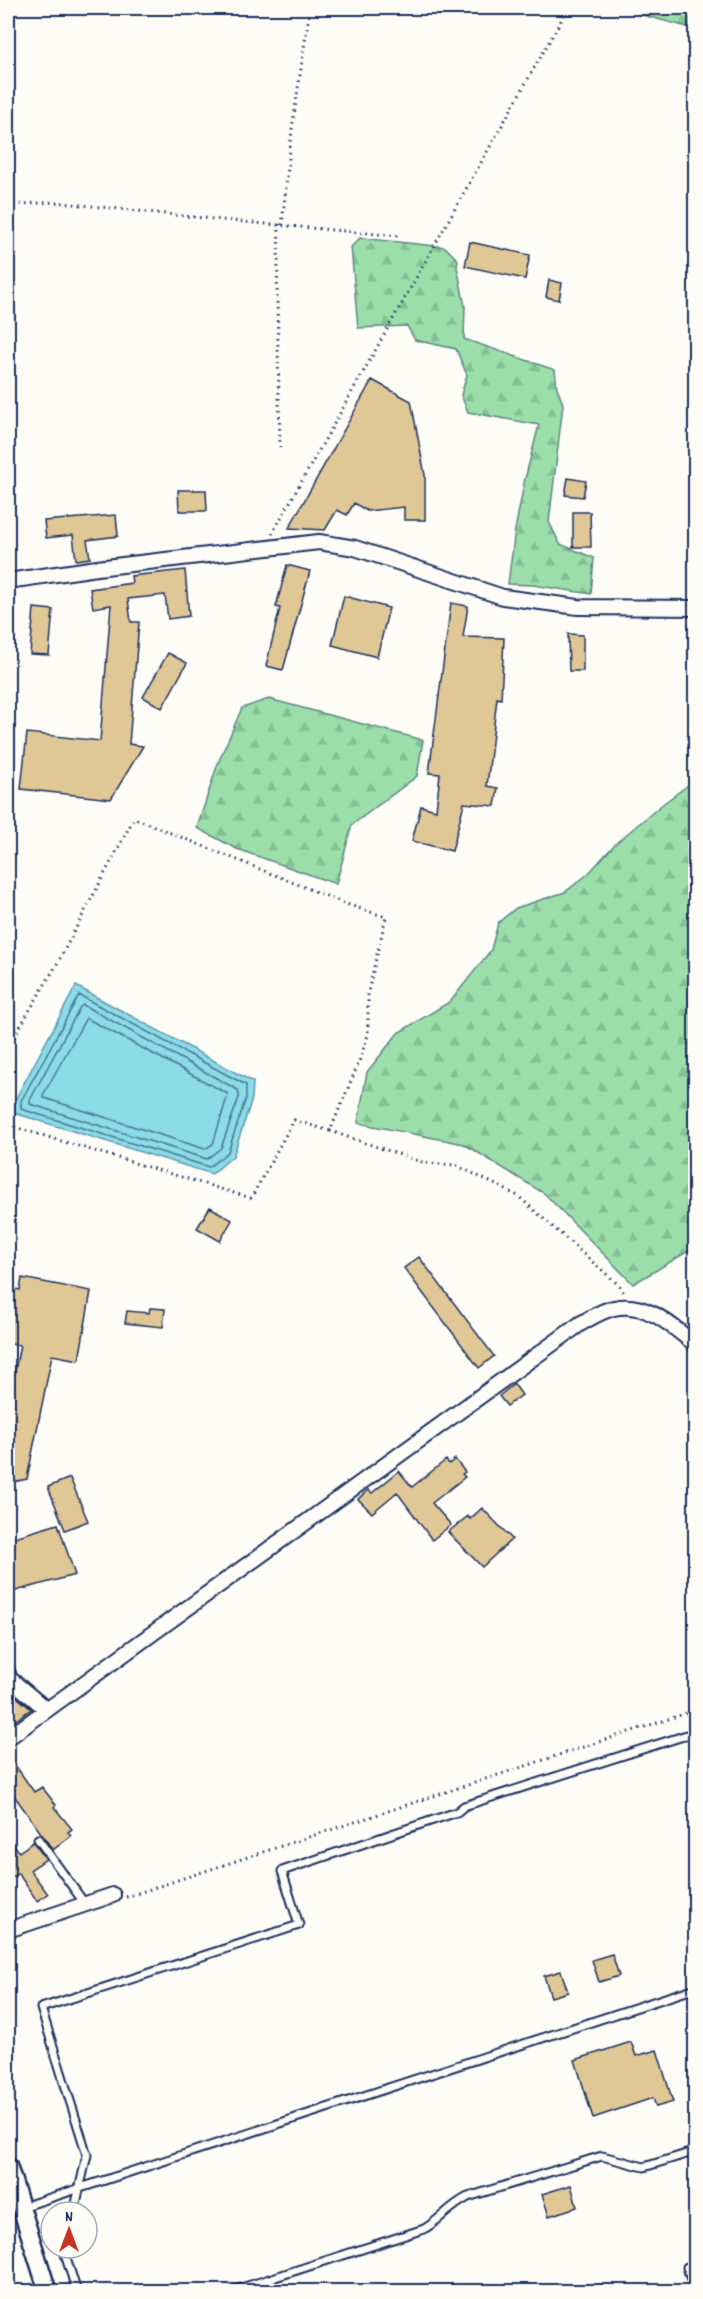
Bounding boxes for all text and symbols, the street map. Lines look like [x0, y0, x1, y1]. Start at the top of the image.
north arrow [39, 2200, 99, 2260]
text: N [65, 2206, 73, 2229]

